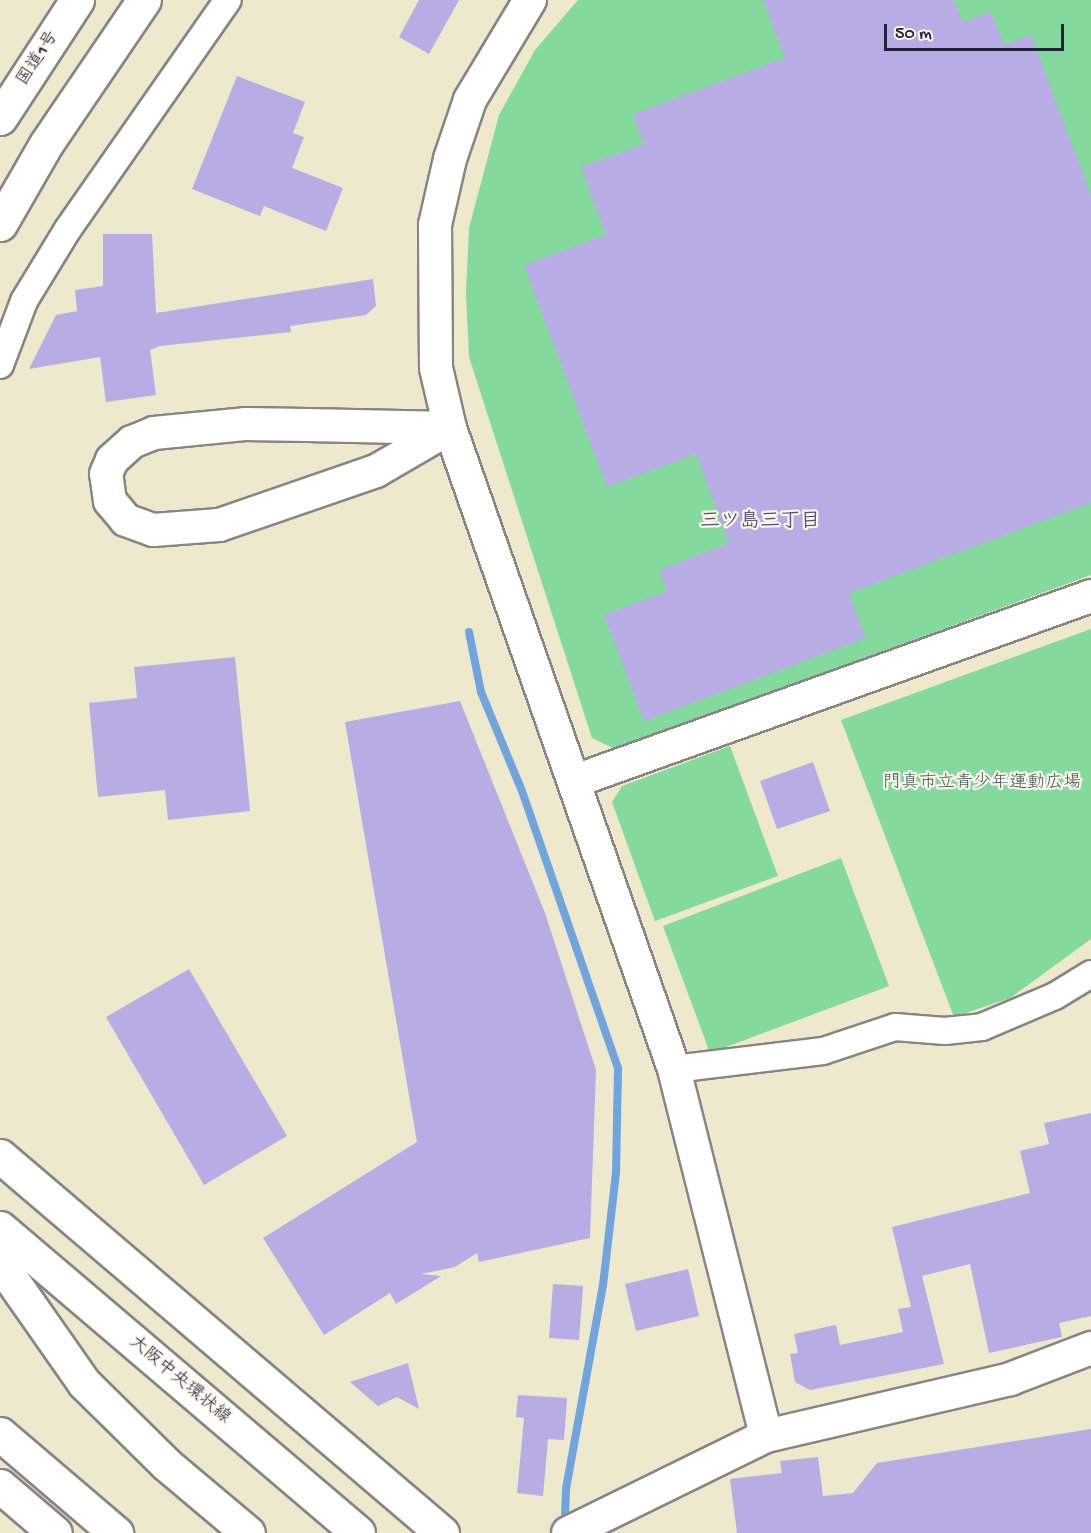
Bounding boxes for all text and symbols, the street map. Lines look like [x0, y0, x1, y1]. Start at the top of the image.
scale bar [887, 12, 1067, 50]
text: 50 m [895, 24, 932, 45]
street label: 国道1号 [13, 27, 65, 91]
district label: 三ツ島三丁目 [700, 510, 820, 534]
park label: 門真市立青少年運動広場 [883, 773, 1081, 795]
street label: 大阪中央環状線 [124, 1332, 234, 1430]

